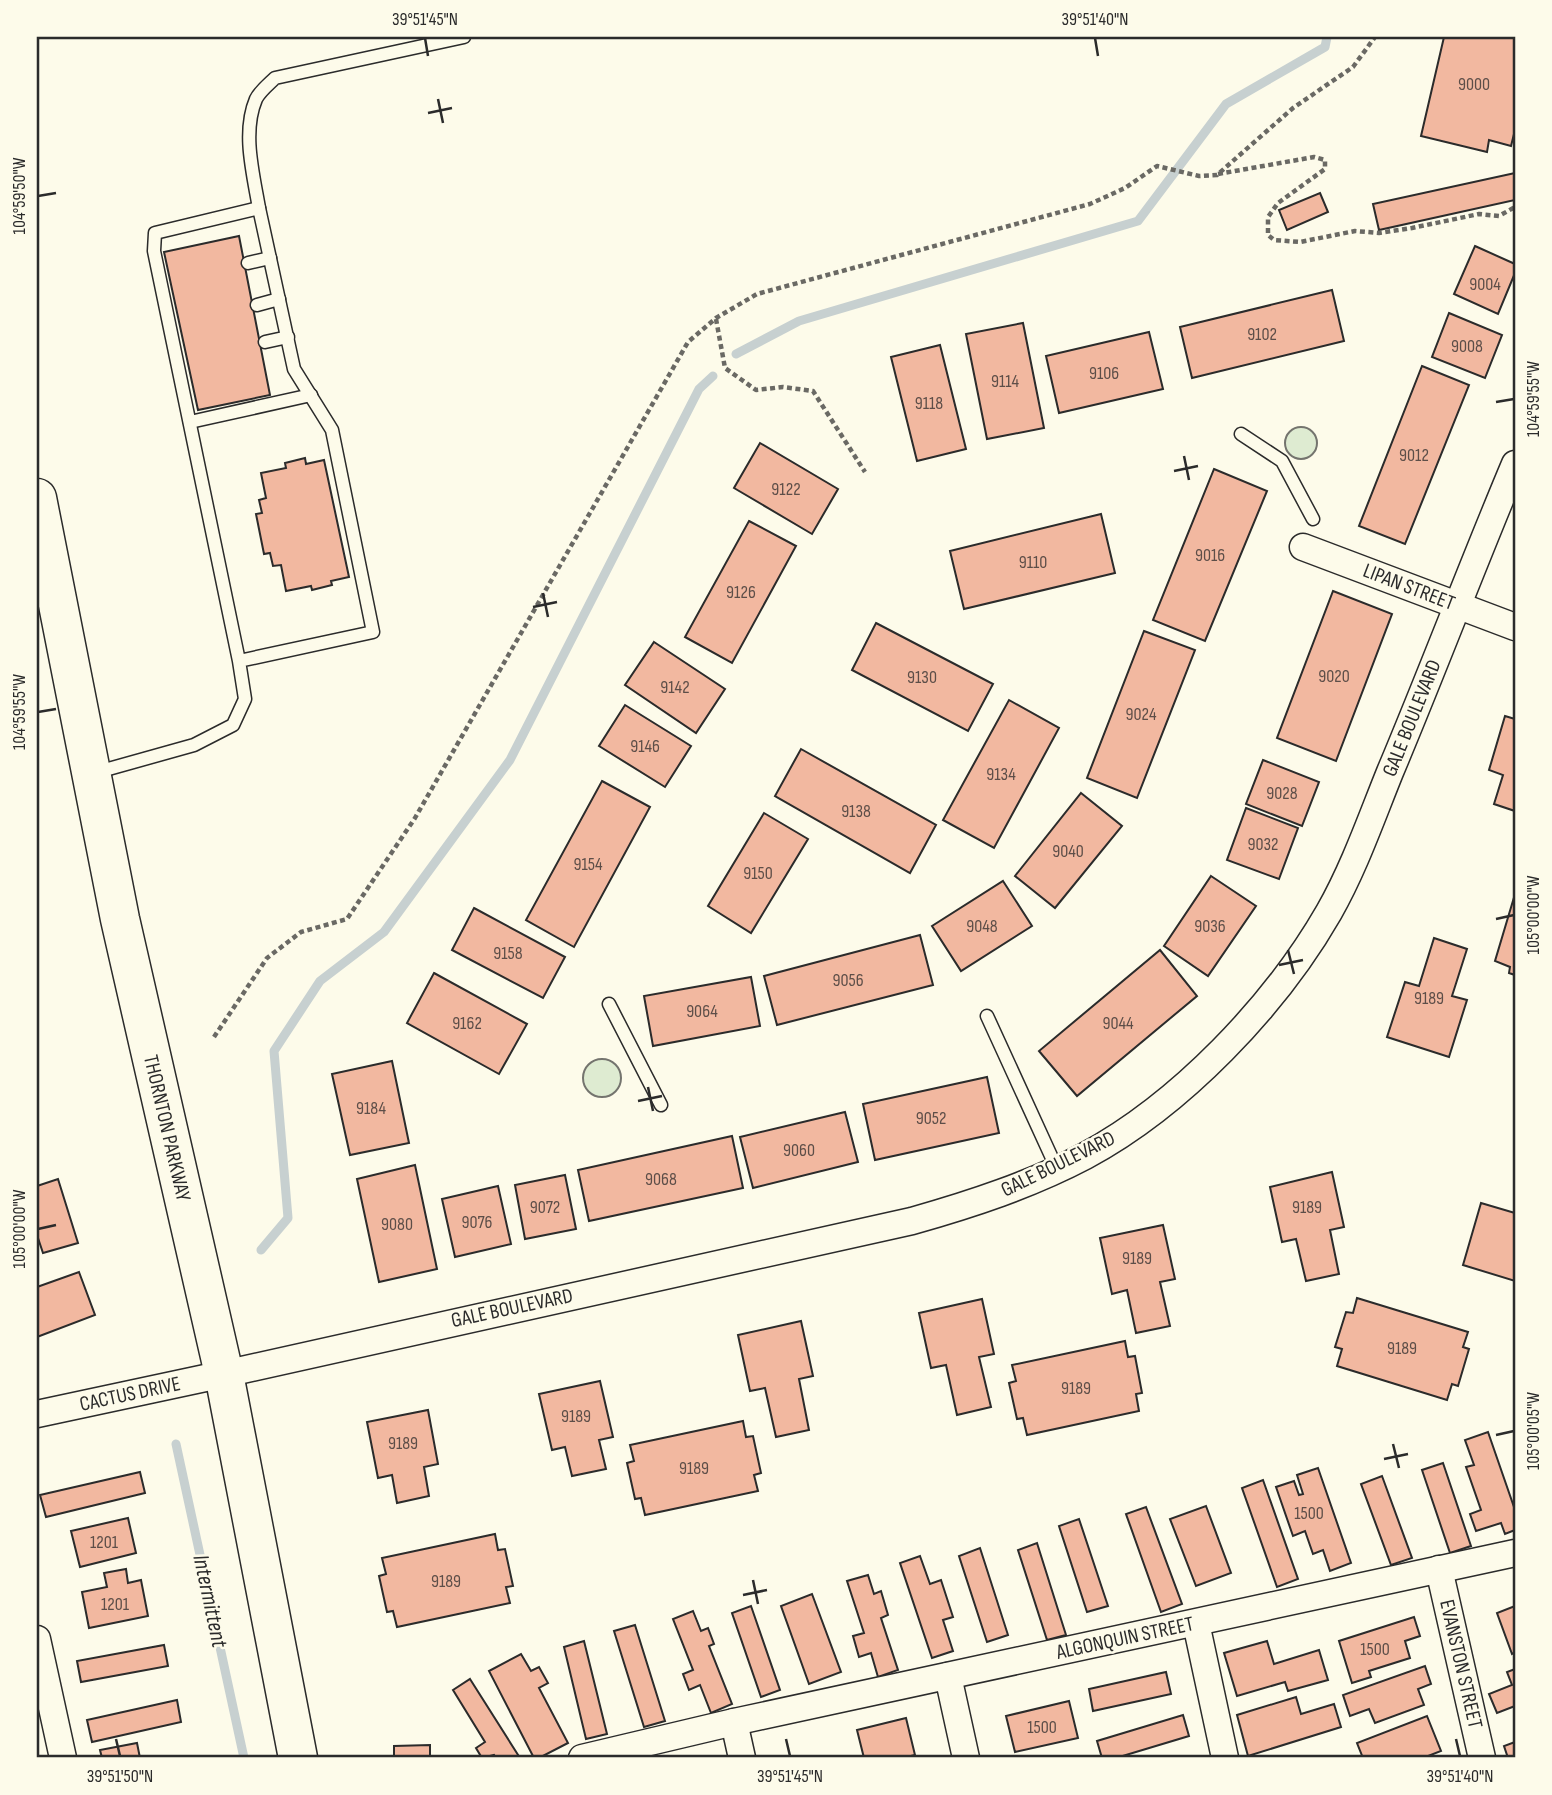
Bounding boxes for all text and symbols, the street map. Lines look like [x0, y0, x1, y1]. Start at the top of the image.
text: 39°51'45"N [392, 9, 458, 30]
text: 39°51'40"N [1062, 9, 1128, 30]
house number: 9000 [1458, 74, 1490, 95]
text: 104°59'50"W [9, 157, 30, 234]
house number: 9004 [1469, 274, 1501, 295]
house number: 9102 [1247, 324, 1277, 345]
house number: 9008 [1451, 336, 1483, 357]
text: 104°59'55"W [1523, 361, 1544, 437]
house number: 9106 [1089, 363, 1119, 384]
house number: 9114 [991, 371, 1020, 392]
house number: 9118 [915, 393, 943, 414]
house number: 9012 [1399, 445, 1429, 466]
house number: 9122 [771, 479, 801, 500]
house number: 9016 [1195, 545, 1225, 566]
house number: 9110 [1019, 552, 1047, 573]
street label: LIPAN STREET [1360, 558, 1459, 616]
house number: 9126 [726, 582, 756, 603]
street label: GALE BOULEVARD [1377, 656, 1447, 780]
house number: 9020 [1318, 666, 1350, 687]
house number: 9130 [907, 667, 937, 688]
text: 104°59'55"W [9, 674, 30, 750]
house number: 9142 [660, 677, 690, 698]
house number: 9024 [1126, 704, 1157, 725]
house number: 9146 [630, 736, 660, 757]
house number: 9134 [986, 764, 1016, 785]
house number: 9028 [1266, 783, 1298, 804]
house number: 9138 [841, 801, 871, 822]
house number: 9032 [1248, 834, 1278, 855]
house number: 9040 [1052, 841, 1084, 862]
house number: 9154 [573, 854, 603, 875]
house number: 9150 [743, 863, 773, 884]
text: 105°00'00"W [1523, 875, 1544, 954]
house number: 9048 [966, 916, 998, 937]
house number: 9036 [1194, 916, 1226, 937]
house number: 9158 [493, 943, 523, 964]
house number: 9056 [832, 970, 864, 991]
house number: 9189 [1414, 988, 1444, 1009]
house number: 9064 [686, 1001, 718, 1022]
house number: 9162 [452, 1013, 482, 1034]
house number: 9044 [1102, 1013, 1134, 1034]
street label: THORNTON PARKWAY [138, 1052, 196, 1204]
house number: 9184 [356, 1098, 386, 1119]
house number: 9052 [916, 1108, 946, 1129]
street label: GALE BOULEVARD [997, 1126, 1119, 1202]
house number: 9060 [783, 1140, 815, 1161]
house number: 9068 [645, 1169, 677, 1190]
text: 105°00'00"W [9, 1189, 30, 1268]
house number: 9072 [530, 1197, 560, 1218]
house number: 9189 [1292, 1197, 1322, 1218]
house number: 9076 [461, 1212, 493, 1233]
house number: 9080 [381, 1214, 413, 1235]
house number: 9189 [1122, 1248, 1152, 1269]
street label: GALE BOULEVARD [449, 1283, 575, 1333]
house number: 9189 [1387, 1338, 1417, 1359]
street label: CACTUS DRIVE [77, 1371, 183, 1417]
house number: 9189 [1061, 1378, 1091, 1399]
text: 105°00'05"W [1523, 1392, 1544, 1470]
house number: 9189 [561, 1406, 591, 1427]
house number: 9189 [388, 1433, 418, 1454]
house number: 9189 [679, 1458, 709, 1479]
house number: 1500 [1294, 1503, 1324, 1524]
house number: 1201 [90, 1532, 119, 1553]
water label: Intermittent [187, 1552, 234, 1651]
house number: 9189 [431, 1571, 461, 1592]
house number: 1201 [101, 1594, 130, 1615]
street label: EVANSTON STREET [1434, 1597, 1488, 1731]
street label: ALGONQUIN STREET [1053, 1611, 1196, 1665]
house number: 1500 [1360, 1639, 1390, 1660]
house number: 1500 [1027, 1717, 1057, 1738]
text: 39°51'50"N [87, 1766, 153, 1787]
text: 39°51'45"N [757, 1766, 823, 1787]
text: 39°51'40"N [1427, 1766, 1493, 1787]

